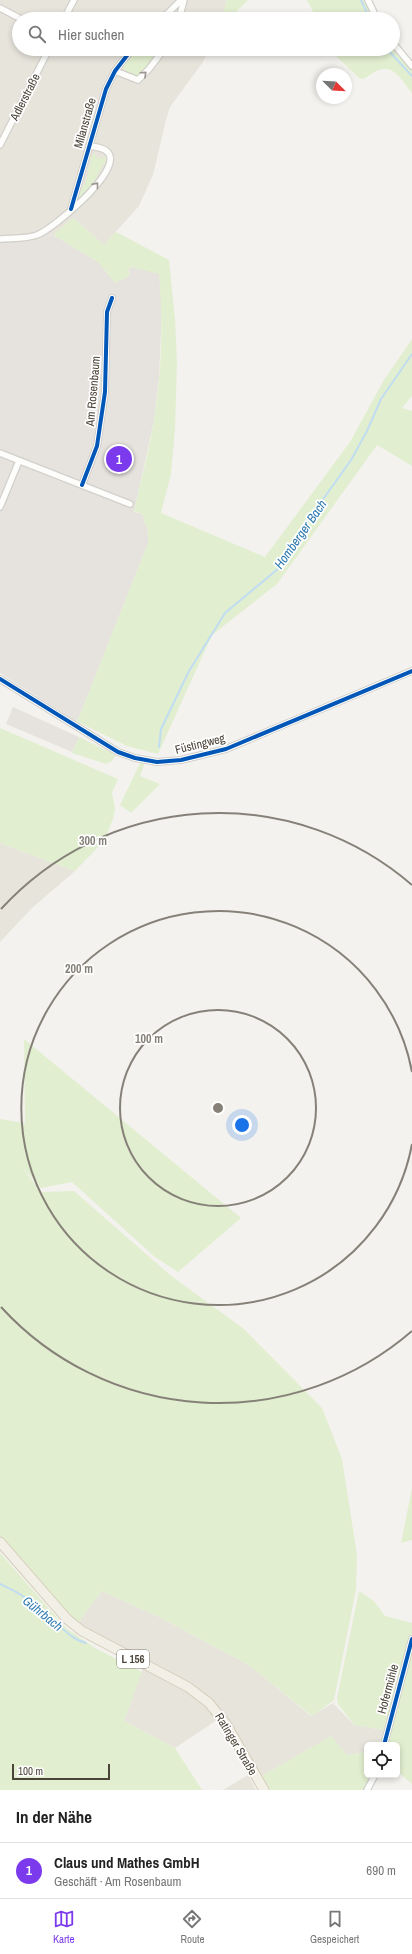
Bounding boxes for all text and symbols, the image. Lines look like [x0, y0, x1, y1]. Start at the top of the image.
search box [12, 12, 400, 56]
icon: search [26, 23, 48, 45]
text: Hier suchen [58, 24, 124, 45]
north arrow [316, 68, 352, 104]
street label: Adlerstraße [6, 71, 44, 124]
one-way arrow [139, 72, 146, 79]
street label: Milanstraße [70, 96, 100, 150]
one-way arrow [92, 182, 99, 189]
street label: Am Rosenbaum [82, 355, 104, 428]
pin: 1 [106, 444, 132, 474]
water label: Homberger Bach [270, 496, 331, 572]
street label: Füstingweg [173, 730, 227, 758]
text: 300 m [79, 833, 107, 849]
text: 200 m [65, 961, 93, 977]
text: 100 m [135, 1031, 163, 1047]
centre of rings [211, 1101, 225, 1115]
your location [232, 1115, 252, 1135]
water label: Gührbach [19, 1592, 66, 1635]
road number: L 156 [117, 1650, 149, 1668]
street label: Hofermühle [374, 1662, 402, 1716]
street label: Ratinger Straße [211, 1710, 261, 1778]
map controls [364, 1742, 400, 1778]
button: locate [364, 1742, 400, 1778]
scale bar [12, 1762, 110, 1781]
text: 100 m [18, 1764, 43, 1778]
text: In der Nähe [16, 1805, 92, 1828]
text: Claus und Mathes GmbH [54, 1852, 200, 1873]
text: 1 [26, 1862, 32, 1879]
text: 690 m [366, 1862, 396, 1879]
text: Geschäft · Am Rosenbaum [54, 1873, 181, 1890]
tab: Karte [53, 1908, 75, 1946]
tab: Route [180, 1908, 204, 1946]
tab: Gespeichert [310, 1908, 359, 1946]

